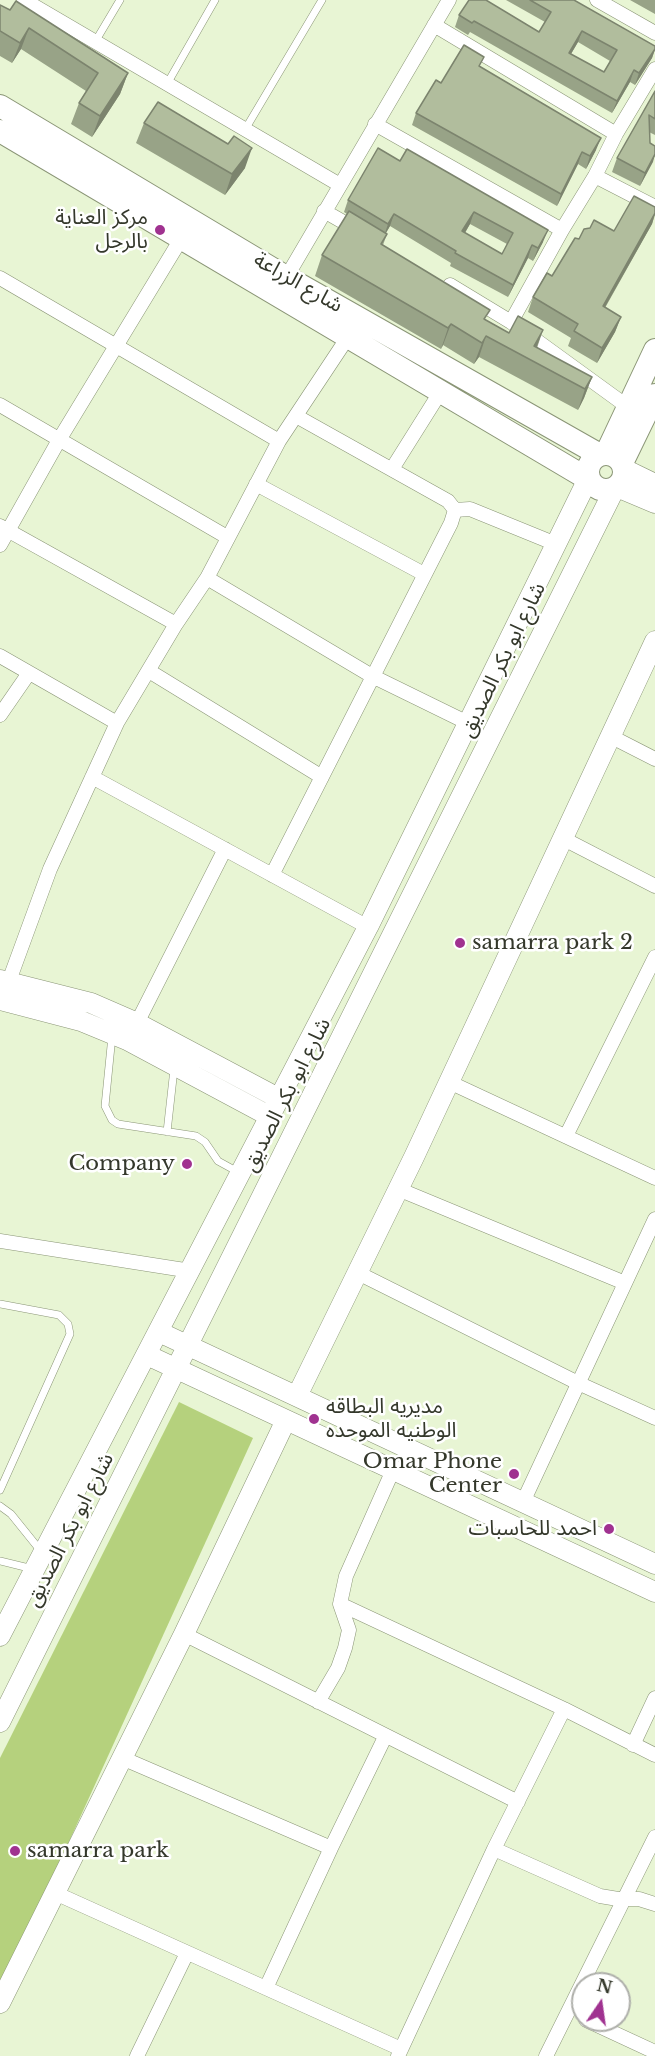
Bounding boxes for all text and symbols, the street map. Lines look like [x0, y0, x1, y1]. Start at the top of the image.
place label: مركز العناية بالرجل [55, 205, 148, 255]
marker: مركز العناية بالرجل [153, 223, 167, 237]
street label: شارع الزراعة [249, 247, 347, 319]
street label: شارع ابو بكر الصديق [455, 579, 551, 741]
place label: samarra park 2 [472, 930, 633, 956]
marker: samarra park 2 [453, 936, 467, 950]
street label: شارع ابو بكر الصديق [237, 1014, 337, 1176]
place label: Company [69, 1151, 175, 1177]
marker: Company [180, 1157, 194, 1171]
place label: مديريه البطاقه الوطنيه الموحده [326, 1394, 456, 1444]
marker: مديريه البطاقه الوطنيه الموحده [307, 1412, 321, 1426]
street label: شارع ابو بكر الصديق [20, 1449, 120, 1611]
place label: Omar Phone Center [363, 1449, 502, 1499]
marker: Omar Phone Center [507, 1467, 521, 1481]
place label: احمد للحاسبات [468, 1516, 597, 1542]
marker: احمد للحاسبات [602, 1522, 616, 1536]
place label: samarra park [27, 1838, 169, 1864]
marker: samarra park [8, 1844, 22, 1858]
north arrow [571, 1972, 631, 2032]
text: N [595, 1975, 614, 1998]

